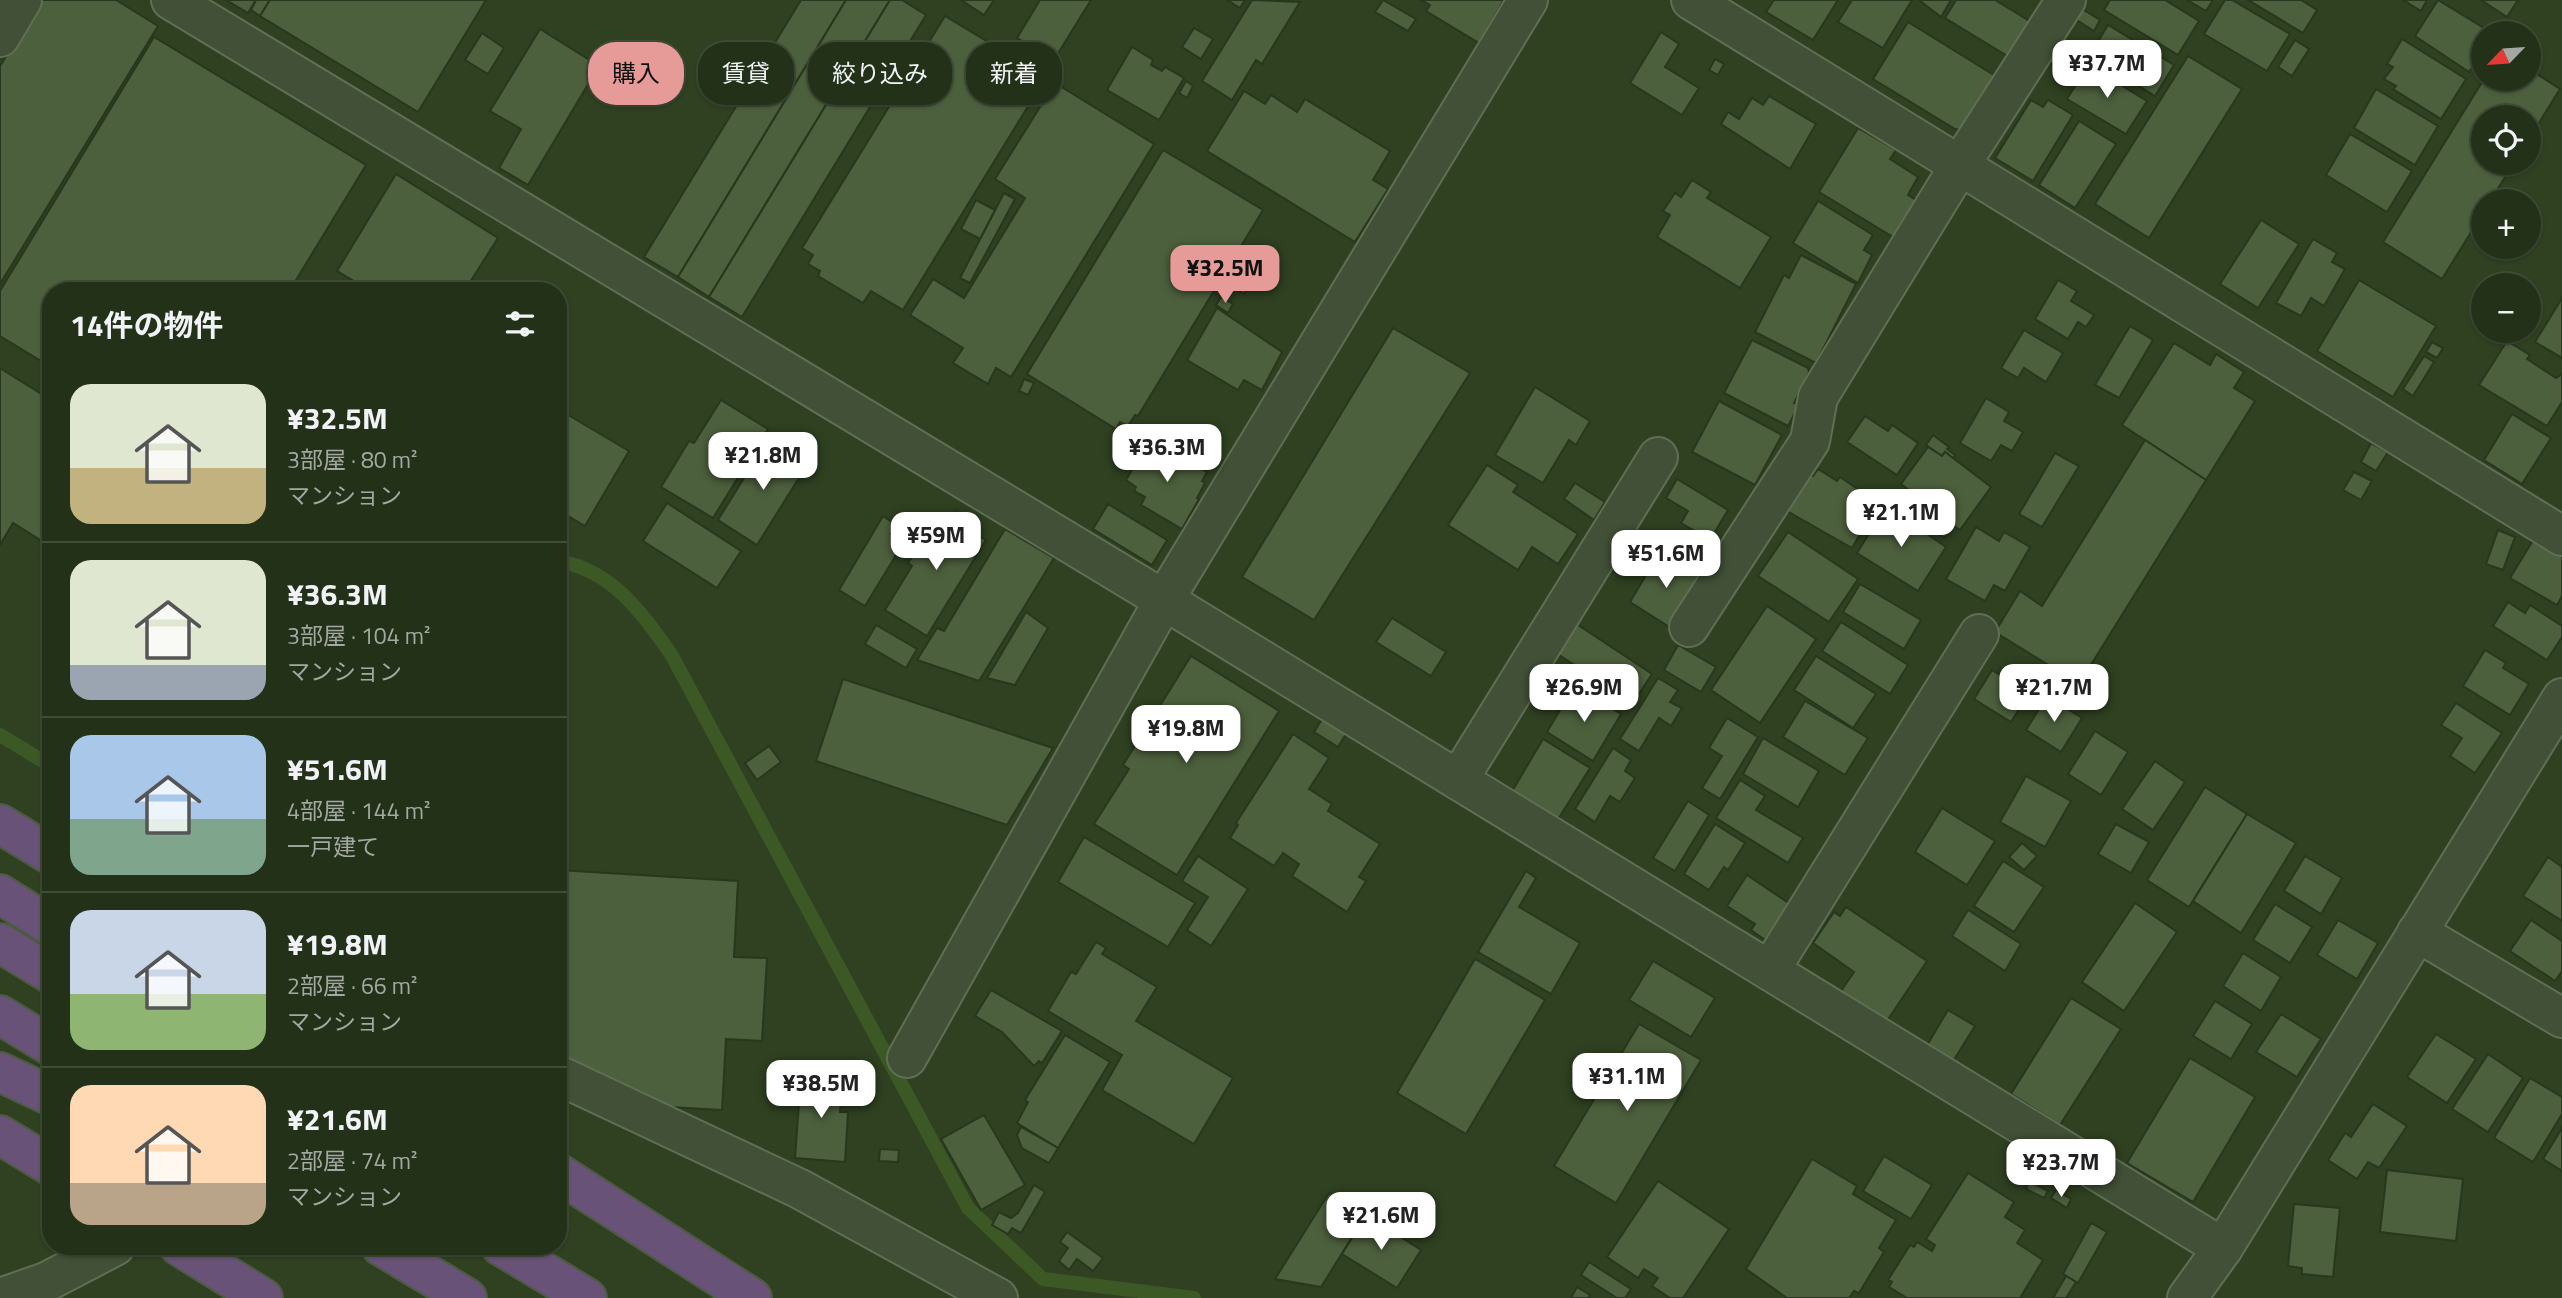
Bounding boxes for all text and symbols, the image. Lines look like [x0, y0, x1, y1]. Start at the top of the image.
north arrow [2471, 21, 2541, 91]
map controls [2471, 21, 2541, 343]
pin: ¥37.7M [2050, 41, 2164, 100]
chip: 購入 [588, 42, 684, 105]
chip: 賃貸 [698, 42, 794, 105]
chip: 絞り込み [808, 42, 952, 105]
chip: 新着 [966, 42, 1062, 105]
text: ¥37.7M [2068, 45, 2146, 80]
button: locate [2471, 105, 2541, 175]
button: + [2471, 189, 2541, 259]
pin: ¥32.5M [1168, 246, 1282, 305]
text: ¥32.5M [1186, 250, 1264, 285]
button: − [2471, 273, 2541, 343]
text: 14件の物件 [70, 302, 224, 348]
icon: filters [501, 305, 539, 343]
text: ¥32.5M [287, 395, 388, 441]
icon: home [126, 412, 210, 496]
pin: ¥36.3M [1110, 424, 1224, 484]
text: ¥36.3M [1128, 429, 1206, 464]
pin: ¥21.8M [706, 433, 820, 492]
text: ¥21.8M [724, 437, 802, 472]
text: 3部屋 · 80 m² [287, 442, 417, 477]
text: マンション [287, 478, 402, 513]
pin: ¥21.1M [1844, 490, 1958, 549]
text: ¥21.1M [1862, 494, 1940, 529]
pin: ¥59M [895, 512, 977, 572]
text: ¥59M [907, 517, 965, 552]
pin: ¥51.6M [1609, 530, 1723, 590]
text: ¥51.6M [1627, 535, 1705, 570]
text: ¥36.3M [287, 571, 388, 617]
icon: home [126, 588, 210, 672]
text: 3部屋 · 104 m² [287, 618, 430, 653]
text: マンション [287, 654, 402, 689]
pin: ¥26.9M [1527, 664, 1641, 724]
pin: ¥21.7M [1997, 664, 2111, 724]
text: ¥26.9M [1545, 669, 1623, 704]
text: ¥21.7M [2015, 669, 2093, 704]
pin: ¥19.8M [1129, 706, 1243, 765]
text: ¥19.8M [1147, 710, 1225, 745]
text: ¥51.6M [287, 746, 388, 792]
icon: home [126, 763, 210, 847]
text: 4部屋 · 144 m² [287, 793, 430, 828]
text: 一戸建て [287, 829, 379, 864]
text: ¥19.8M [287, 921, 388, 967]
icon: home [126, 938, 210, 1022]
text: 2部屋 · 66 m² [287, 968, 417, 1003]
text: マンション [287, 1004, 402, 1039]
pin: ¥31.1M [1570, 1054, 1684, 1113]
text: ¥31.1M [1588, 1058, 1666, 1093]
pin: ¥38.5M [764, 1060, 878, 1120]
text: ¥38.5M [782, 1065, 860, 1100]
text: ¥21.6M [287, 1096, 388, 1142]
icon: home [126, 1113, 210, 1197]
pin: ¥23.7M [2004, 1140, 2118, 1199]
text: 2部屋 · 74 m² [287, 1143, 417, 1178]
text: ¥23.7M [2022, 1144, 2100, 1179]
text: マンション [287, 1179, 402, 1214]
pin: ¥21.6M [1324, 1192, 1438, 1252]
text: ¥21.6M [1342, 1197, 1420, 1232]

